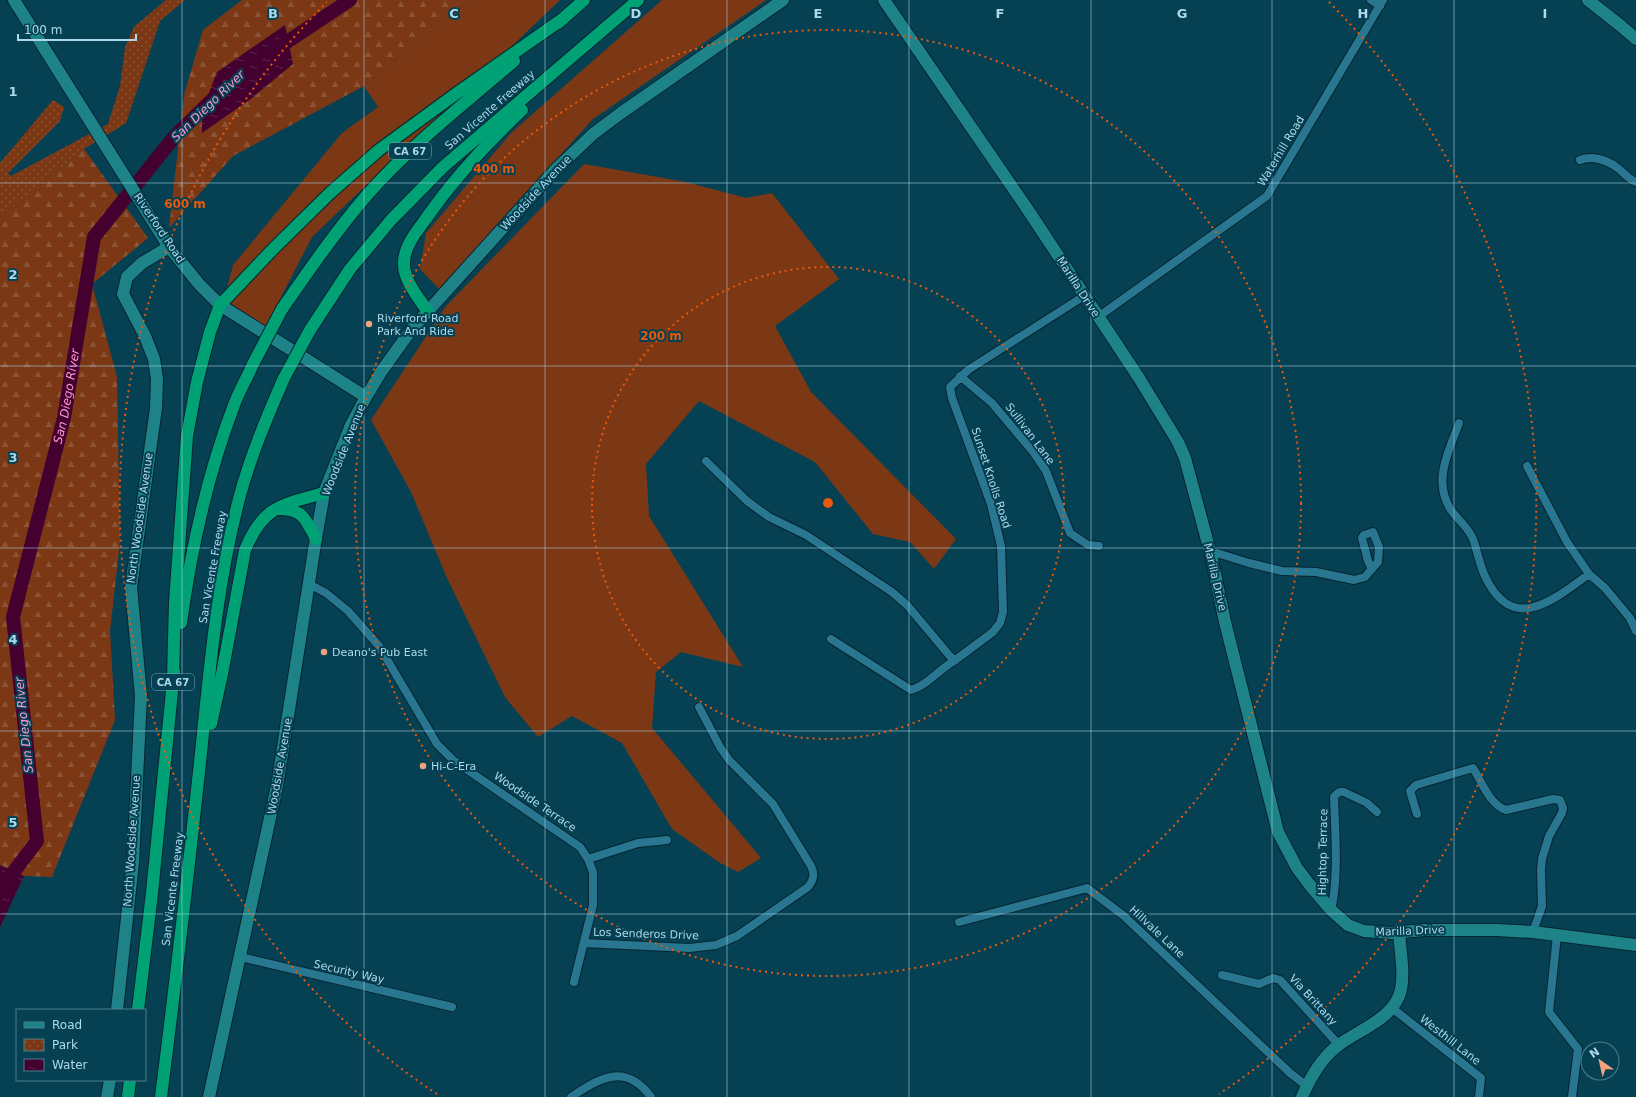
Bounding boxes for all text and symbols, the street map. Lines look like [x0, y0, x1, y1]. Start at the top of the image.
text: B [268, 6, 278, 21]
text: C [449, 6, 459, 21]
text: D [631, 6, 642, 21]
text: E [814, 6, 822, 21]
text: F [996, 6, 1004, 21]
text: G [1177, 6, 1187, 21]
text: H [1358, 6, 1368, 21]
text: I [1543, 6, 1547, 21]
scale bar [18, 16, 136, 42]
text: 100 m [24, 23, 62, 37]
water label: San Diego River [169, 67, 248, 144]
street label: San Vicente Freeway [443, 67, 538, 152]
text: 1 [8, 84, 18, 99]
street label: Waterhill Road [1255, 114, 1307, 188]
road number: CA 67 [389, 143, 431, 159]
street label: Woodside Avenue [498, 153, 574, 233]
text: 400 m [473, 162, 515, 176]
street label: Riverford Road [131, 191, 187, 265]
text: 600 m [164, 197, 206, 211]
street label: Marilla Drive [1054, 254, 1102, 320]
text: 2 [8, 267, 18, 282]
place label: Riverford Road Park And Ride [377, 312, 459, 338]
marker: Riverford Road Park And Ride [364, 319, 374, 329]
text: 200 m [640, 329, 682, 343]
water label: San Diego River [51, 347, 83, 445]
street label: Sullivan Lane [1003, 401, 1057, 467]
street label: Woodside Avenue [320, 402, 368, 498]
street label: Sunset Knolls Road [969, 426, 1013, 530]
text: 3 [8, 450, 18, 465]
street label: North Woodside Avenue [124, 452, 156, 584]
centre of rings [821, 496, 835, 510]
street label: San Vicente Freeway [197, 509, 229, 625]
street label: Marilla Drive [1201, 542, 1229, 613]
text: 4 [8, 632, 18, 647]
place label: Deano's Pub East [332, 646, 428, 659]
marker: Deano's Pub East [319, 647, 329, 657]
road number: CA 67 [152, 674, 194, 690]
water label: San Diego River [12, 675, 36, 774]
street label: Woodside Avenue [265, 717, 295, 815]
place label: Hi-C-Era [431, 760, 476, 773]
marker: Hi-C-Era [418, 761, 428, 771]
street label: Woodside Terrace [491, 770, 579, 835]
street label: North Woodside Avenue [121, 775, 143, 907]
street label: Hightop Terrace [1316, 808, 1330, 896]
text: 5 [8, 815, 18, 830]
street label: San Vicente Freeway [160, 831, 186, 947]
street label: Hillvale Lane [1127, 903, 1187, 961]
street label: Marilla Drive [1375, 923, 1445, 939]
street label: Los Senderos Drive [593, 926, 699, 942]
street label: Security Way [312, 958, 386, 987]
street label: Via Brittany [1286, 972, 1340, 1028]
legend [16, 1009, 146, 1081]
street label: Westhill Lane [1417, 1012, 1483, 1068]
text: Road [52, 1018, 82, 1032]
text: Park [52, 1038, 78, 1052]
north arrow [1580, 1041, 1620, 1081]
text: N [1587, 1045, 1602, 1061]
text: Water [52, 1058, 88, 1072]

